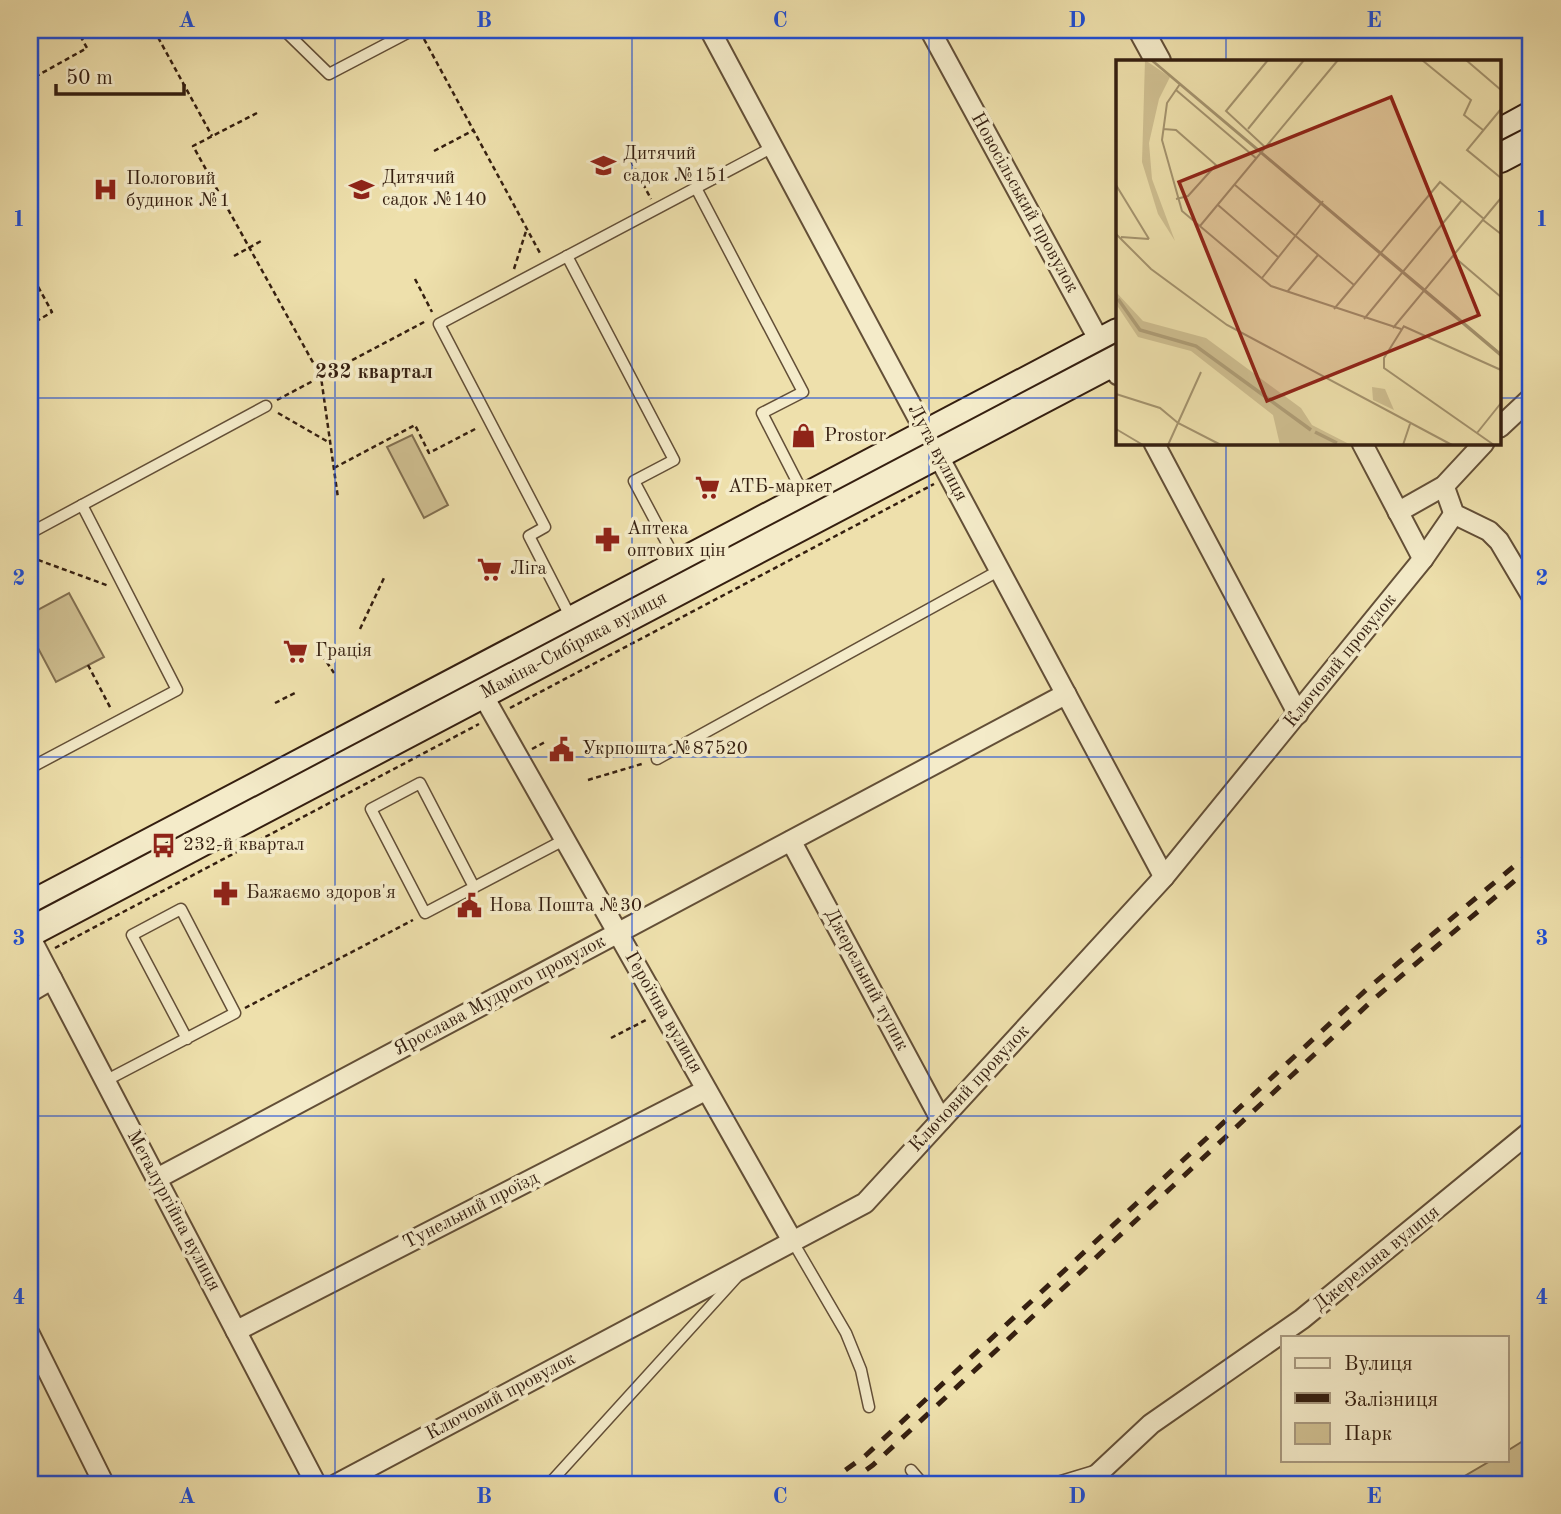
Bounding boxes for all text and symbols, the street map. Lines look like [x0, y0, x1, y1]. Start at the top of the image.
text: A [178, 9, 196, 32]
text: B [476, 9, 492, 32]
text: C [772, 9, 788, 32]
text: D [1068, 9, 1086, 32]
text: E [1366, 9, 1382, 32]
scale bar [56, 52, 184, 96]
inset map [1116, 60, 1502, 444]
text: 50 m [66, 68, 113, 89]
street label: Новосільський провулок [967, 110, 1082, 297]
place label: Дитячий садок №151 [623, 145, 728, 186]
school or university icon: Дитячий садок №151 [589, 151, 617, 179]
place label: Дитячий садок №140 [382, 169, 487, 210]
place label: Пологовий будинок №1 [126, 170, 230, 211]
school or university icon: Дитячий садок №140 [348, 175, 376, 203]
hospital icon: Пологовий будинок №1 [92, 176, 120, 204]
text: 1 [12, 208, 26, 231]
text: 1 [1535, 208, 1549, 231]
district label: 232 квартал [315, 362, 433, 383]
street label: Лута вулиця [904, 401, 970, 505]
shop icon: Prostor [790, 422, 818, 450]
place label: Prostor [824, 427, 886, 446]
supermarket icon: АТБ-маркет [694, 473, 722, 501]
place label: АТБ-маркет [728, 478, 832, 497]
place label: Аптека оптових цін [627, 520, 726, 561]
pharmacy icon: Аптека оптових цін [593, 526, 621, 554]
supermarket icon: Ліга [476, 555, 504, 583]
place label: Ліга [510, 560, 548, 579]
text: 2 [12, 567, 26, 590]
text: 2 [1535, 567, 1549, 590]
street label: Маміна-Сибіряка вулиця [478, 589, 670, 703]
street label: Ключовий провулок [1281, 590, 1401, 732]
supermarket icon: Грація [281, 637, 309, 665]
place label: Грація [315, 642, 372, 661]
public building icon: Укрпошта №87520 [548, 735, 576, 763]
place label: Укрпошта №87520 [582, 740, 748, 759]
bus stop icon: 232-й квартал [149, 831, 177, 859]
place label: 232-й квартал [183, 836, 304, 855]
pharmacy icon: Бажаємо здоров'я [212, 879, 240, 907]
place label: Бажаємо здоров'я [246, 884, 396, 903]
public building icon: Нова Пошта №30 [455, 892, 483, 920]
place label: Нова Пошта №30 [489, 897, 642, 916]
street label: Джерельний тупик [821, 906, 912, 1055]
text: 3 [12, 927, 26, 950]
text: 3 [1535, 927, 1549, 950]
street label: Ярослава Мудрого провулок [391, 932, 609, 1060]
street label: Героїчна вулиця [620, 949, 706, 1077]
street label: Ключовий провулок [906, 1021, 1034, 1156]
street label: Металургійна вулиця [122, 1127, 224, 1295]
street label: Тунельний проїзд [400, 1168, 542, 1253]
street label: Джерельна вулиця [1310, 1203, 1444, 1315]
text: 4 [12, 1286, 26, 1309]
text: 4 [1535, 1286, 1549, 1309]
legend [1281, 1336, 1508, 1462]
street label: Ключовий провулок [423, 1349, 579, 1444]
text: Вулиця [1344, 1354, 1413, 1375]
text: Залізниця [1344, 1390, 1438, 1411]
text: Парк [1344, 1424, 1393, 1445]
text: A [178, 1485, 196, 1508]
text: B [476, 1485, 492, 1508]
text: C [772, 1485, 788, 1508]
text: D [1068, 1485, 1086, 1508]
text: E [1366, 1485, 1382, 1508]

